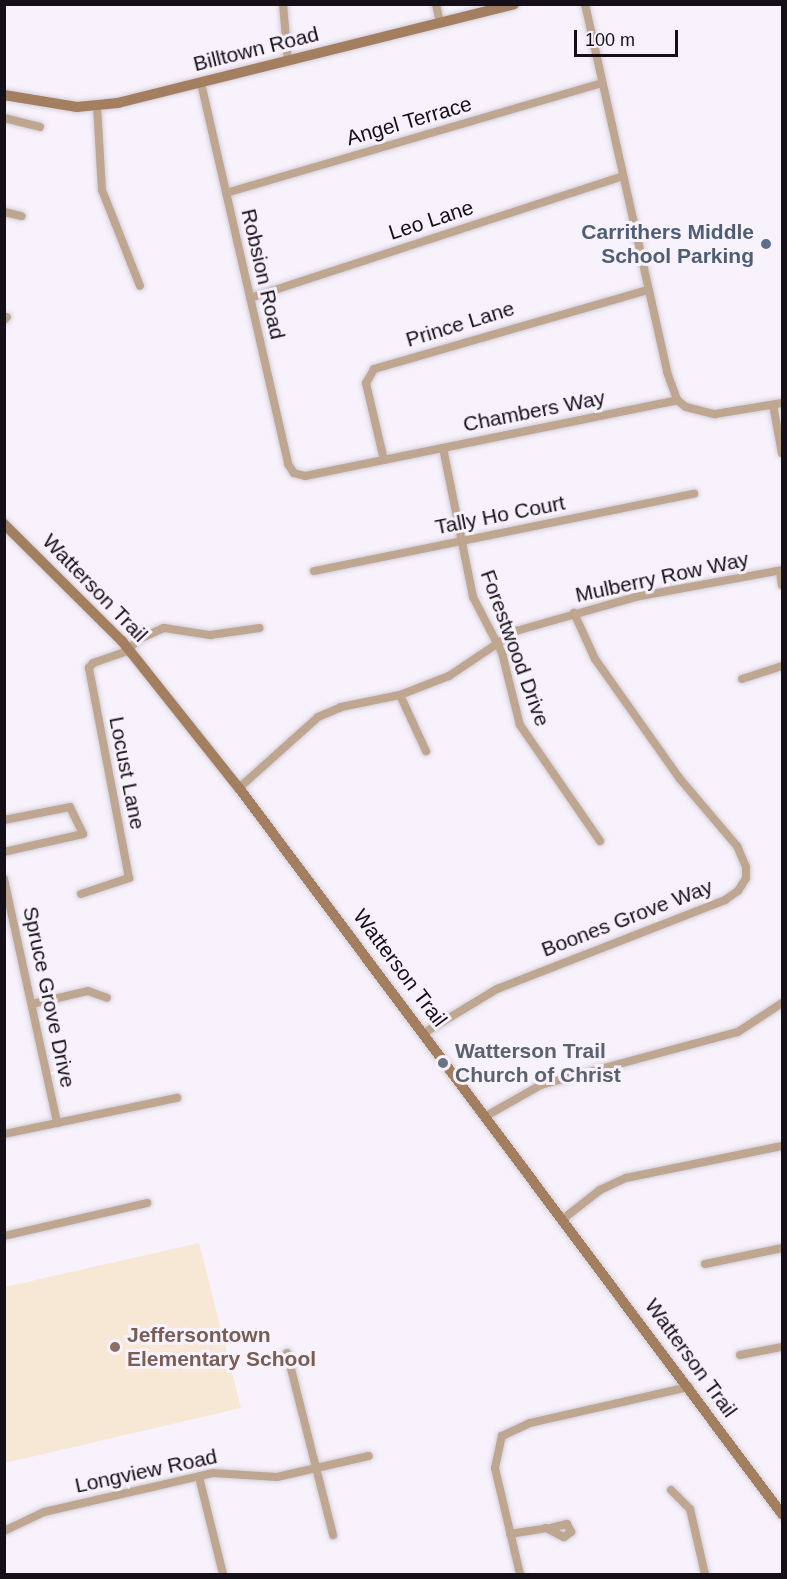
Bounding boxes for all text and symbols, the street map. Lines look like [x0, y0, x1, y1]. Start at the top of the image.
scale bar [577, 18, 680, 56]
street label: Billtown Road [191, 21, 321, 77]
text: 100 m [585, 30, 635, 50]
street label: Angel Terrace [343, 91, 475, 151]
street label: Leo Lane [385, 194, 477, 246]
street label: Robsion Road [236, 206, 290, 342]
place label: Carrithers Middle School Parking [581, 219, 754, 269]
marker: Carrithers Middle School Parking [759, 237, 773, 251]
street label: Prince Lane [403, 296, 517, 352]
street label: Chambers Way [461, 385, 607, 437]
street label: Tally Ho Court [433, 490, 567, 540]
street label: Watterson Trail [37, 529, 153, 647]
street label: Mulberry Row Way [573, 546, 751, 608]
street label: Forestwood Drive [475, 566, 555, 730]
street label: Locust Lane [104, 714, 150, 832]
street label: Boones Grove Way [538, 874, 716, 962]
street label: Spruce Grove Drive [18, 904, 80, 1090]
street label: Watterson Trail [348, 904, 452, 1032]
place label: Watterson Trail Church of Christ [455, 1038, 621, 1088]
marker: Watterson Trail Church of Christ [436, 1056, 450, 1070]
street label: Watterson Trail [639, 1294, 743, 1422]
place label: Jeffersontown Elementary School [127, 1322, 316, 1372]
marker: Jeffersontown Elementary School [108, 1340, 122, 1354]
street label: Longview Road [73, 1444, 219, 1498]

